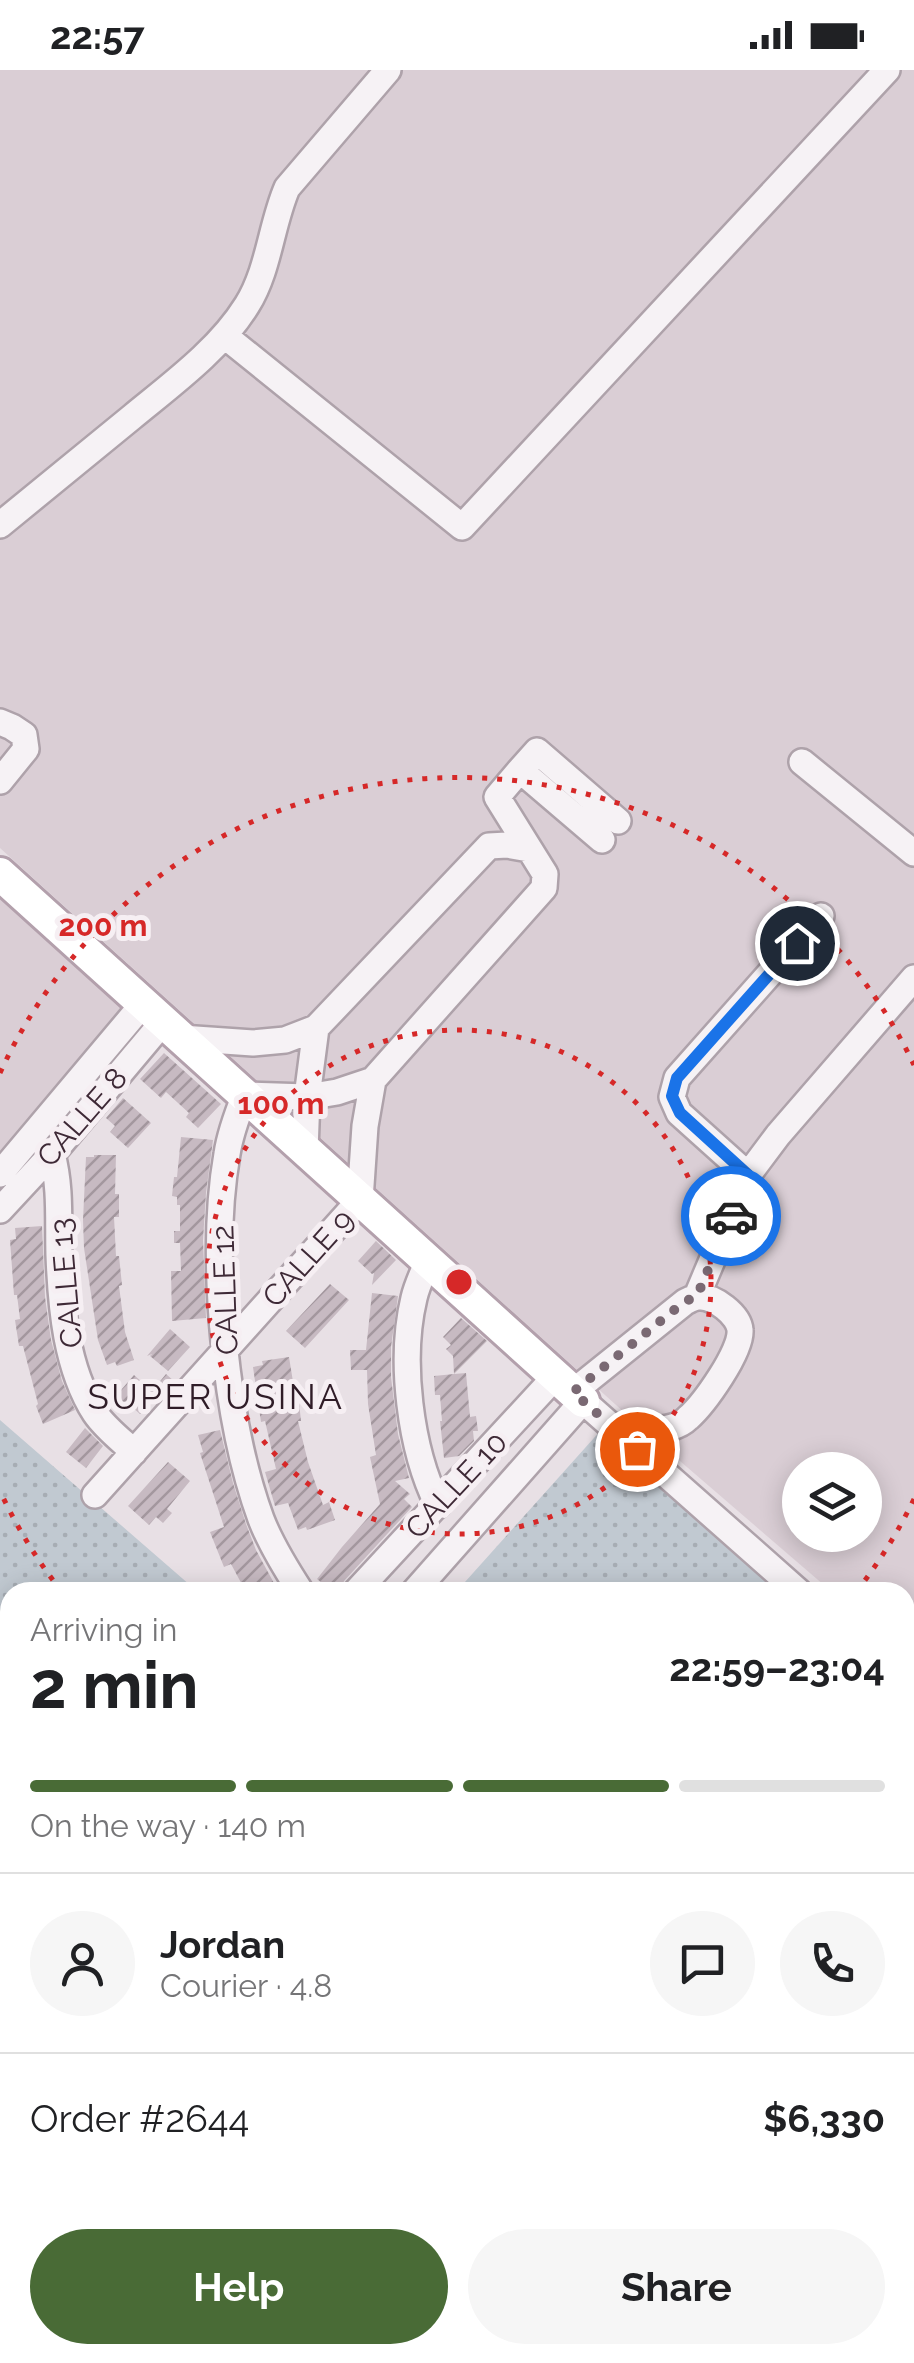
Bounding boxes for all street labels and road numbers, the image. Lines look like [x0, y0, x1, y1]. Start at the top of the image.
street label: CALLE 8 [30, 1061, 134, 1173]
street label: CALLE 9 [255, 1202, 361, 1314]
street label: CALLE 13 [43, 1217, 89, 1349]
street label: CALLE 12 [205, 1224, 245, 1356]
street label: CALLE 10 [398, 1425, 514, 1545]

